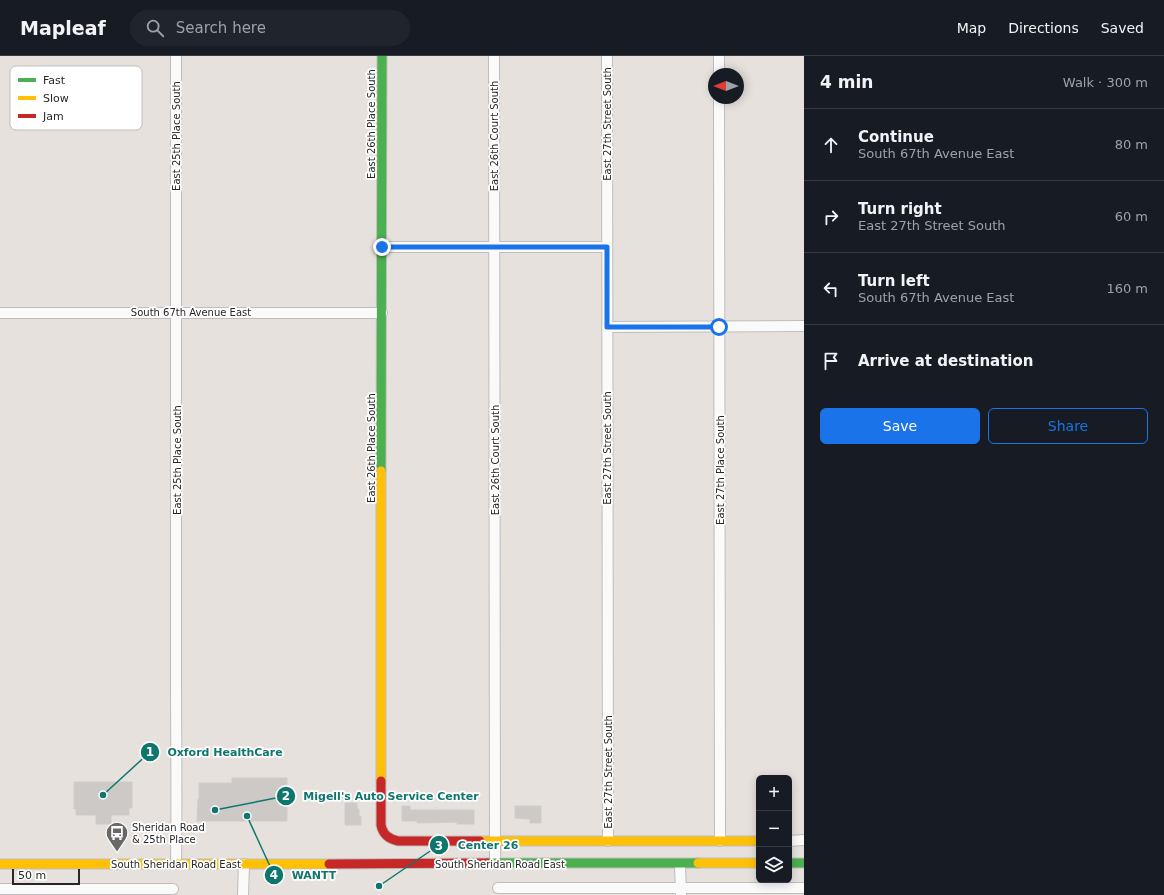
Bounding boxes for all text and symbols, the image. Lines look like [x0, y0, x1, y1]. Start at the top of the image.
search box [130, 10, 410, 46]
text: Mapleaf [20, 17, 106, 39]
icon: search [144, 17, 166, 39]
text: Search here [176, 19, 266, 37]
text: Map [957, 20, 986, 36]
text: Directions [1008, 20, 1079, 36]
text: Saved [1101, 20, 1144, 36]
legend [10, 66, 142, 130]
street label: East 27th Street South [602, 67, 613, 181]
north arrow [708, 68, 744, 104]
street label: East 26th Place South [366, 69, 377, 179]
text: 4 min [820, 72, 873, 92]
text: Fast [43, 74, 66, 87]
text: Walk · 300 m [1063, 75, 1148, 90]
street label: East 25th Place South [171, 81, 182, 191]
street label: East 26th Court South [489, 81, 500, 191]
text: Slow [43, 92, 69, 105]
text: Jam [42, 110, 64, 123]
text: Continue [858, 128, 934, 146]
icon: ahead [820, 134, 842, 156]
text: 80 m [1115, 137, 1148, 152]
text: South 67th Avenue East [858, 146, 1014, 161]
text: Turn right [858, 200, 942, 218]
icon: right [820, 206, 842, 228]
text: 60 m [1115, 209, 1148, 224]
text: East 27th Street South [858, 218, 1006, 233]
route end [373, 238, 391, 256]
text: Turn left [858, 272, 930, 290]
icon: left [820, 278, 842, 300]
text: 160 m [1106, 281, 1148, 296]
text: South 67th Avenue East [858, 290, 1014, 305]
street label: South 67th Avenue East [131, 307, 251, 318]
route start [710, 318, 728, 336]
icon: arrive [820, 350, 842, 372]
text: Arrive at destination [858, 352, 1033, 370]
street label: East 27th Street South [602, 391, 613, 505]
street label: East 26th Place South [366, 393, 377, 503]
street label: East 25th Place South [172, 405, 183, 515]
street label: East 26th Court South [490, 405, 501, 515]
button: Save [820, 408, 980, 444]
button: Share [988, 408, 1148, 444]
street label: East 27th Place South [715, 415, 726, 525]
street label: East 27th Street South [603, 715, 614, 829]
callout: Oxford HealthCare [140, 741, 291, 764]
text: 1 [146, 745, 154, 759]
text: Oxford HealthCare [167, 746, 283, 759]
map controls [756, 775, 792, 883]
button: + [756, 775, 792, 811]
callout: Migell's Auto Service Center [276, 785, 487, 808]
text: 2 [282, 789, 290, 803]
text: Migell's Auto Service Center [303, 790, 479, 803]
button: − [756, 811, 792, 847]
bus stop icon: Sheridan Road & 25th Place [104, 820, 130, 853]
place label: Sheridan Road & 25th Place [132, 822, 205, 845]
callout: Center 26 [429, 834, 526, 857]
text: 3 [435, 839, 443, 853]
text: Center 26 [458, 839, 519, 852]
button: layers [756, 847, 792, 883]
street label: South Sheridan Road East [111, 859, 241, 870]
street label: South Sheridan Road East [435, 859, 565, 870]
callout: WANTT [264, 863, 344, 886]
scale bar [12, 867, 80, 886]
text: 4 [270, 868, 278, 882]
text: 50 m [18, 869, 46, 882]
text: WANTT [292, 869, 337, 882]

